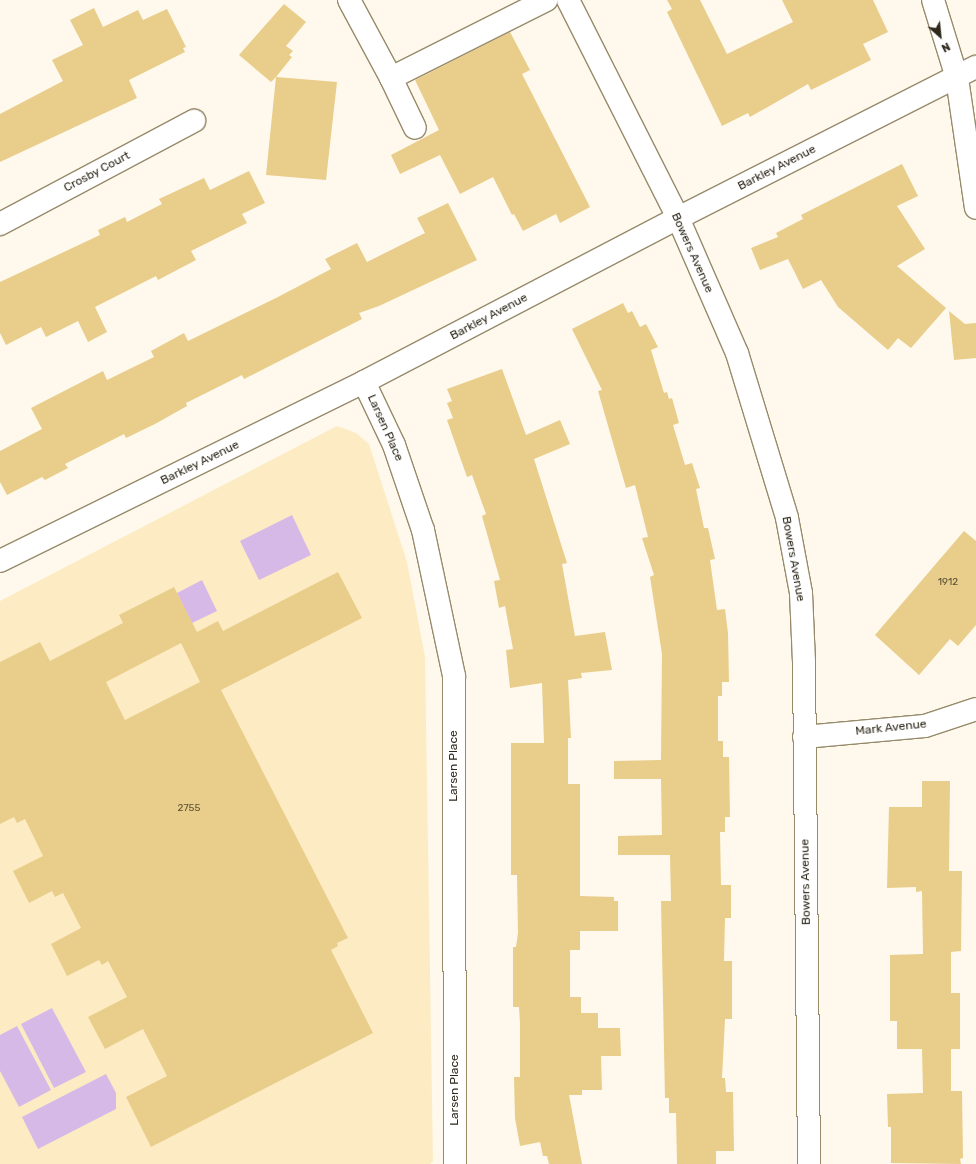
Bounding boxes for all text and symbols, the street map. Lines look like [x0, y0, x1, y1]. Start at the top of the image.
north arrow [920, 16, 960, 56]
text: N [939, 40, 952, 55]
street label: Barkley Avenue [735, 142, 819, 194]
street label: Crosby Court [61, 148, 133, 196]
street label: Bowers Avenue [668, 211, 716, 295]
street label: Barkley Avenue [447, 290, 531, 344]
street label: Larsen Place [364, 392, 406, 464]
street label: Barkley Avenue [158, 438, 242, 488]
street label: Bowers Avenue [778, 515, 808, 603]
house number: 1912 [938, 577, 958, 589]
street label: Mark Avenue [855, 717, 927, 739]
street label: Larsen Place [447, 730, 461, 802]
house number: 2755 [178, 803, 200, 815]
street label: Bowers Avenue [798, 839, 814, 925]
street label: Larsen Place [448, 1054, 462, 1126]

